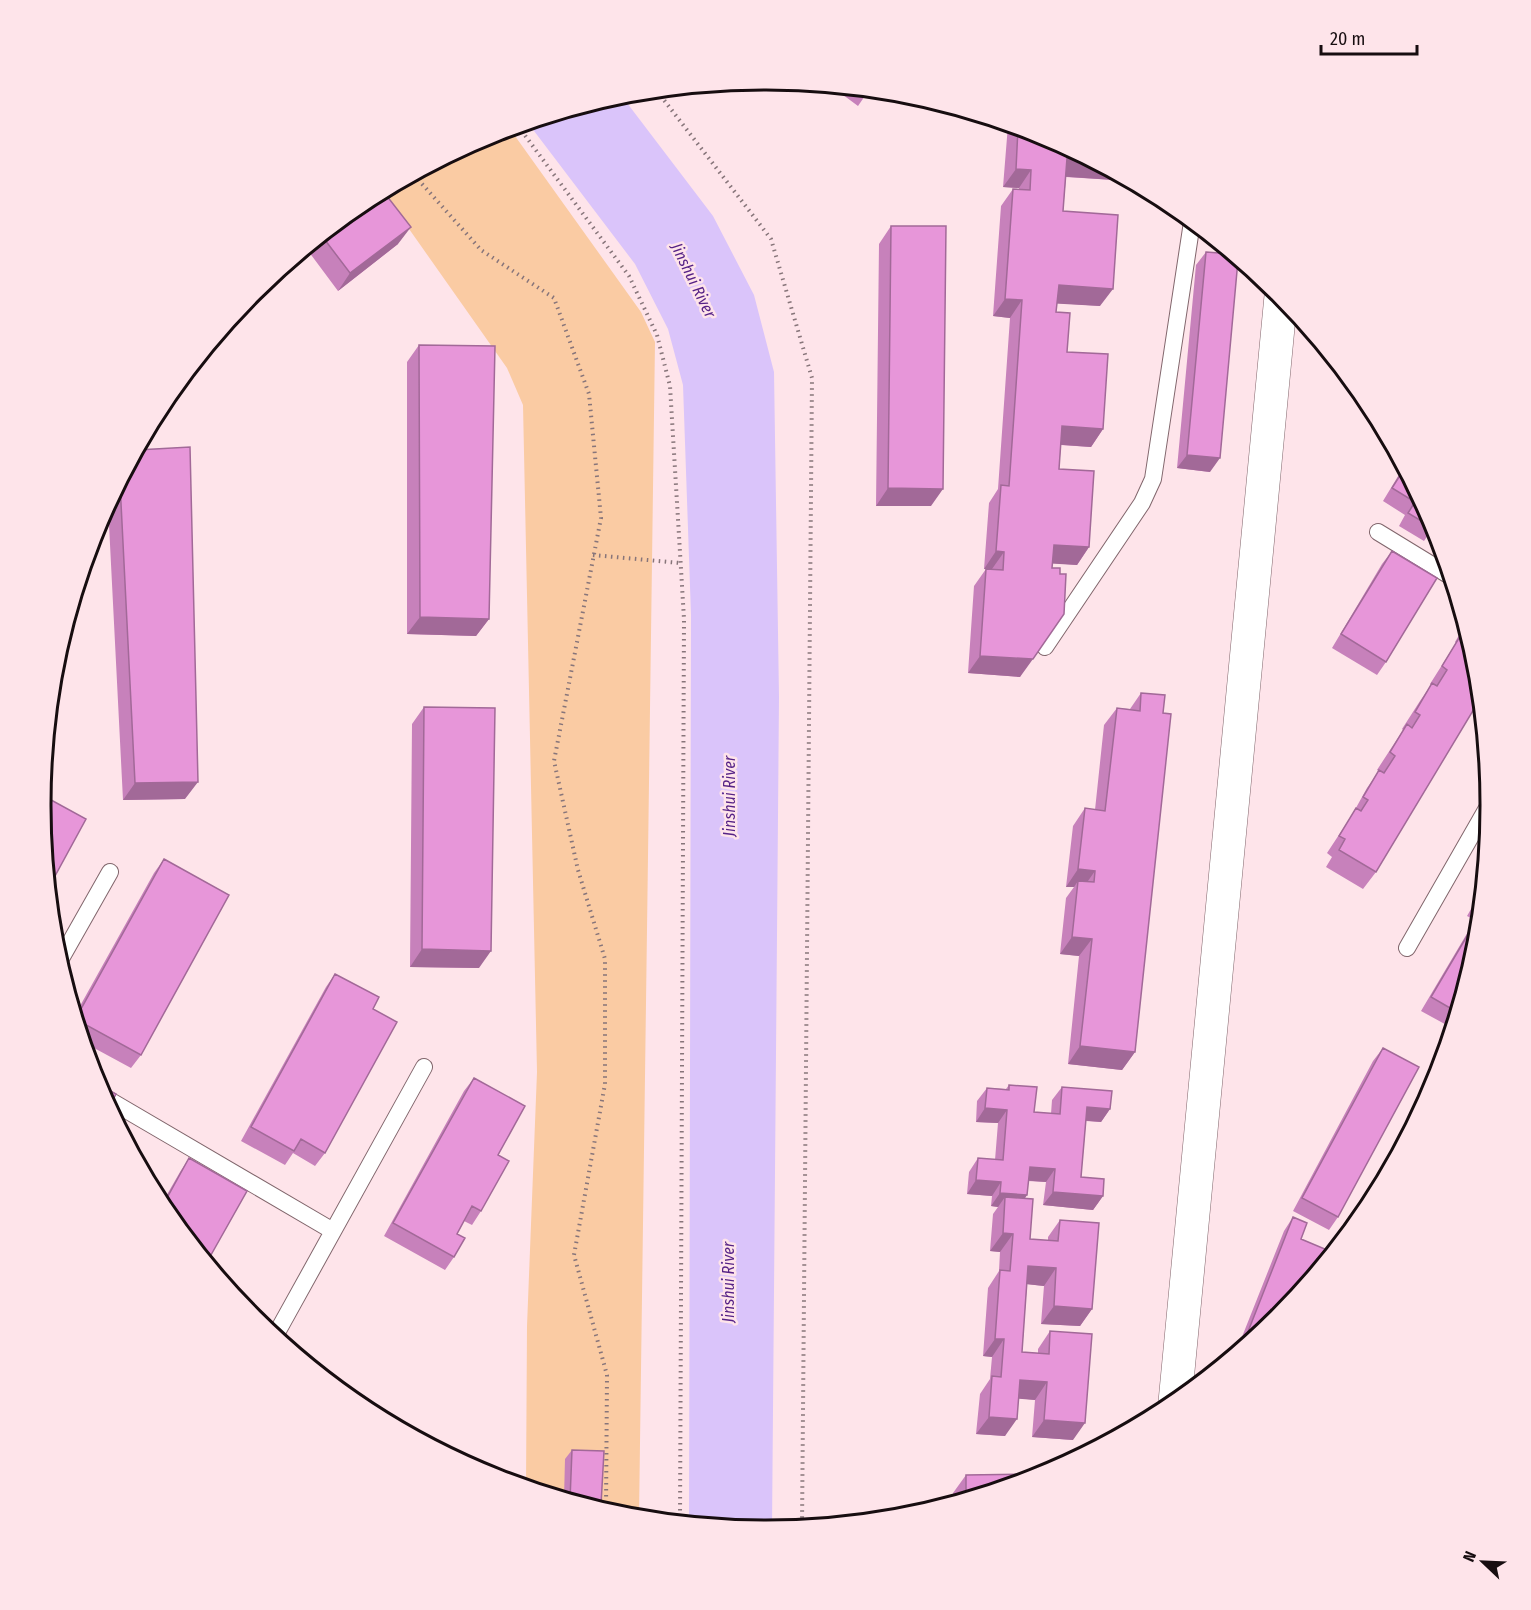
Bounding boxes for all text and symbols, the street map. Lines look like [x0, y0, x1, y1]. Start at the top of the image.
scale bar [1321, 18, 1417, 56]
text: 20 m [1330, 28, 1365, 50]
water label: Jinshui River [667, 239, 720, 321]
water label: Jinshui River [720, 755, 739, 837]
water label: Jinshui River [719, 1241, 738, 1323]
north arrow [1453, 1532, 1513, 1592]
text: N [1459, 1548, 1480, 1564]

